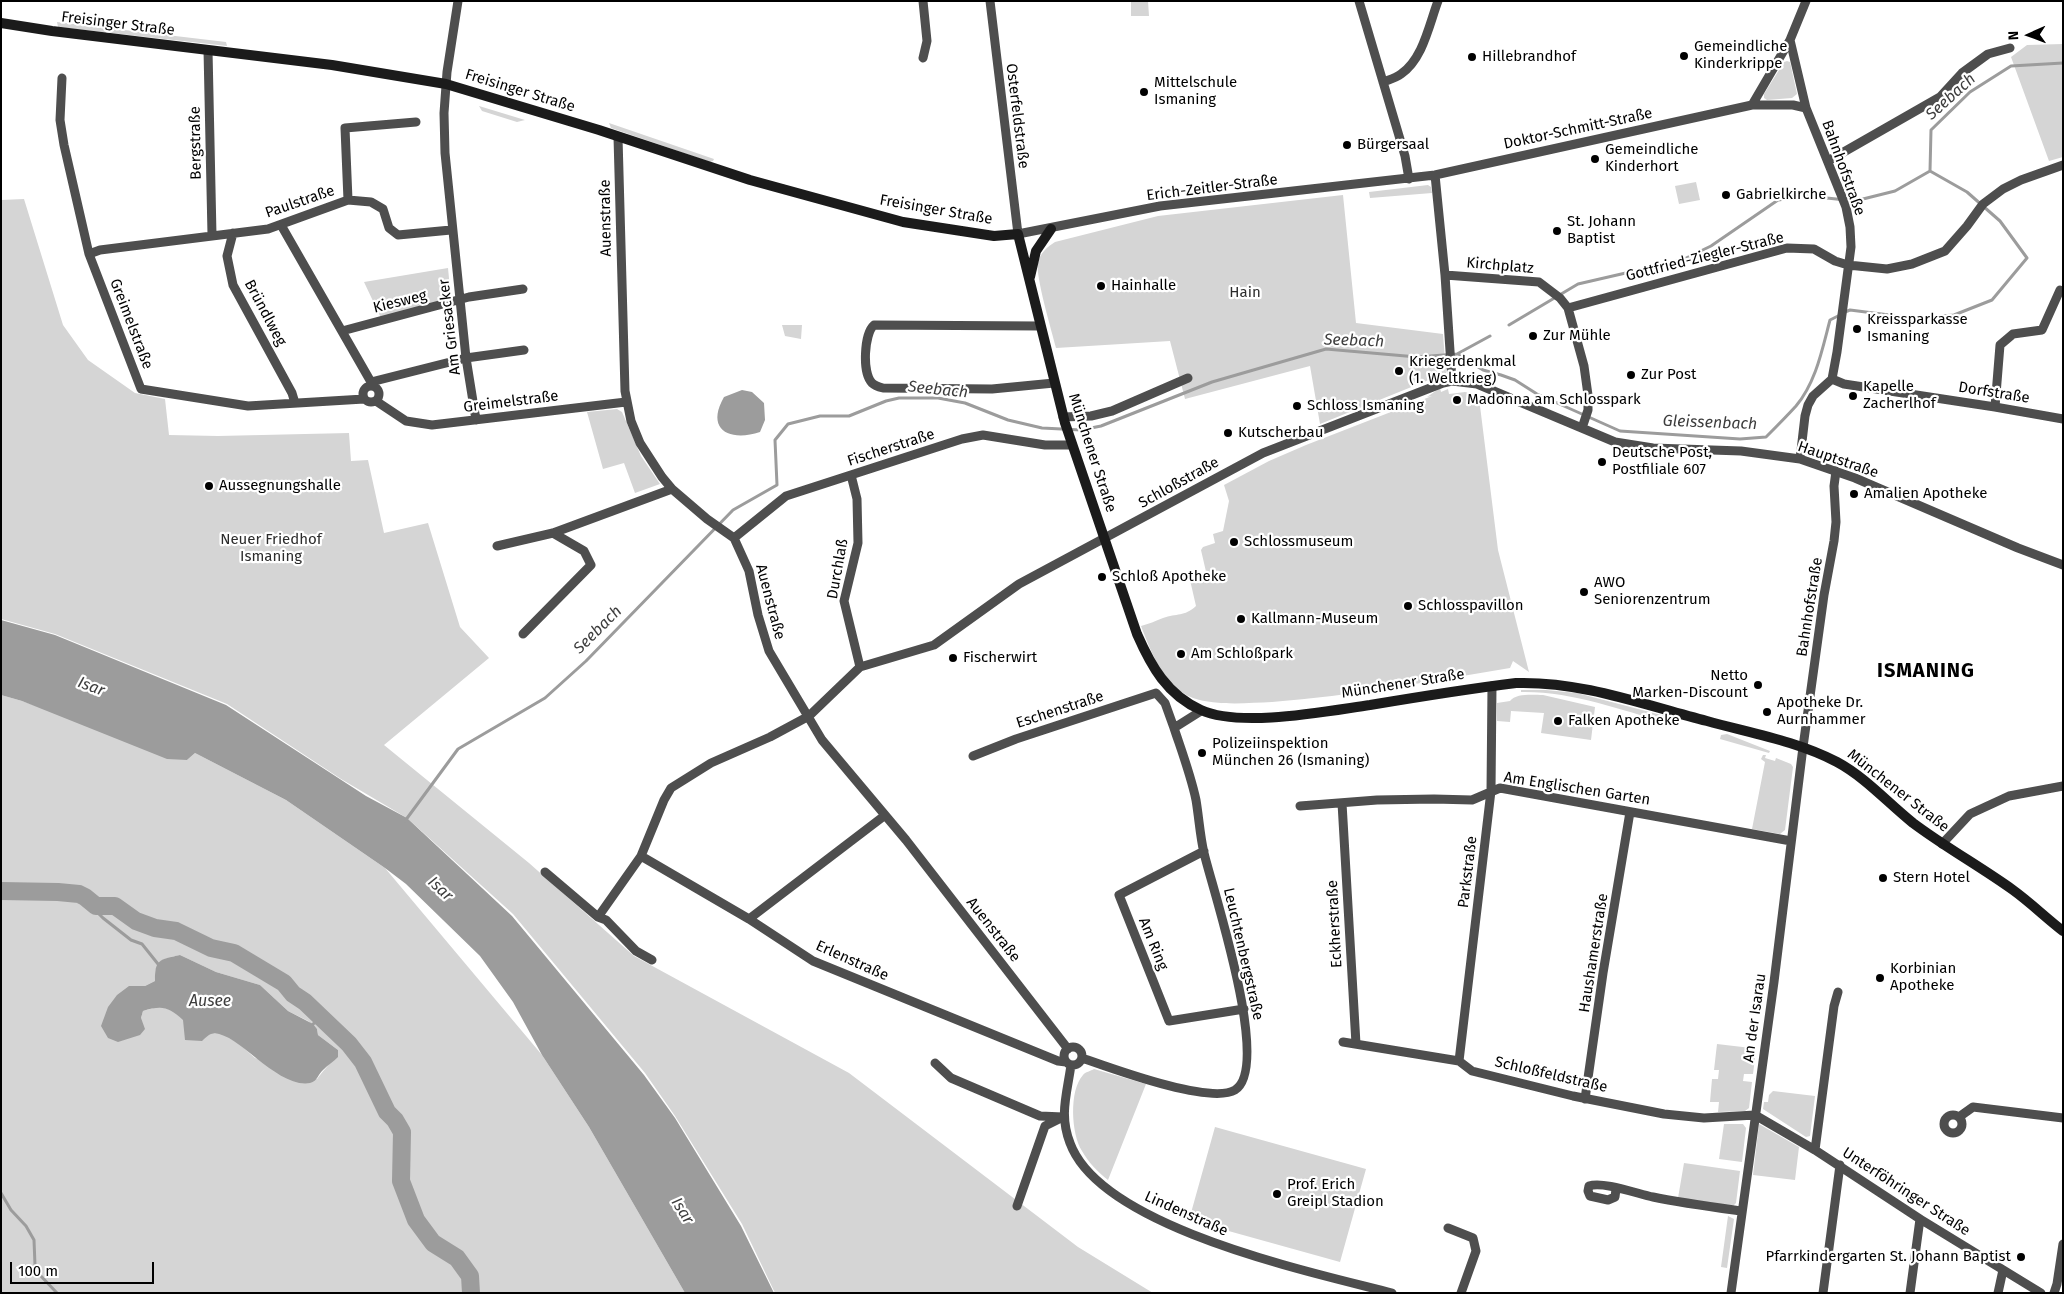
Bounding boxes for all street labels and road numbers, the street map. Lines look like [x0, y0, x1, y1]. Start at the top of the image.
street label: Freisinger Straße [60, 8, 176, 40]
street label: Osterfeldstraße [1002, 62, 1032, 170]
street label: Freisinger Straße [463, 66, 577, 116]
street label: Doktor-Schmitt-Straße [1502, 104, 1654, 154]
street label: Bergstraße [186, 106, 206, 180]
street label: Bahnhofstraße [1817, 118, 1869, 218]
street label: Erich-Zeitler-Straße [1145, 171, 1279, 205]
street label: Auenstraße [596, 179, 616, 257]
street label: Paulstraße [263, 182, 337, 222]
street label: Freisinger Straße [878, 191, 994, 229]
street label: Gottfried-Ziegler-Straße [1624, 229, 1786, 285]
street label: Kirchplatz [1465, 254, 1535, 278]
street label: Greimelstraße [105, 276, 157, 372]
street label: Bründlweg [240, 277, 290, 349]
street label: Am Griesacker [435, 278, 465, 376]
street label: Kiesweg [371, 287, 429, 317]
street label: Dorfstraße [1957, 378, 2031, 408]
street label: Greimelstraße [462, 387, 560, 417]
street label: Münchener Straße [1064, 391, 1120, 515]
street label: Fischerstraße [845, 425, 937, 471]
street label: Hauptstraße [1795, 438, 1881, 482]
street label: Schloßstraße [1136, 454, 1222, 512]
street label: Durchlaß [824, 537, 852, 601]
street label: Bahnhofstraße [1793, 556, 1827, 658]
street label: Auenstraße [751, 562, 789, 642]
street label: Münchener Straße [1340, 665, 1466, 703]
street label: Eschenstraße [1014, 687, 1106, 733]
street label: Münchener Straße [1844, 746, 1952, 836]
street label: Am Englischen Garten [1503, 769, 1651, 809]
street label: Parkstraße [1455, 835, 1481, 909]
street label: Eckherstraße [1324, 880, 1346, 968]
street label: Leuchtenbergstraße [1219, 886, 1267, 1022]
street label: Haushamerstraße [1576, 892, 1612, 1014]
street label: Auenstraße [962, 894, 1024, 966]
street label: Am Ring [1134, 915, 1172, 973]
street label: Erlenstraße [813, 937, 891, 985]
street label: An der Isarau [1740, 972, 1770, 1064]
street label: Schloßfeldstraße [1493, 1053, 1609, 1097]
street label: Unterföhringer Straße [1839, 1144, 1973, 1240]
street label: Lindenstraße [1142, 1188, 1230, 1240]

